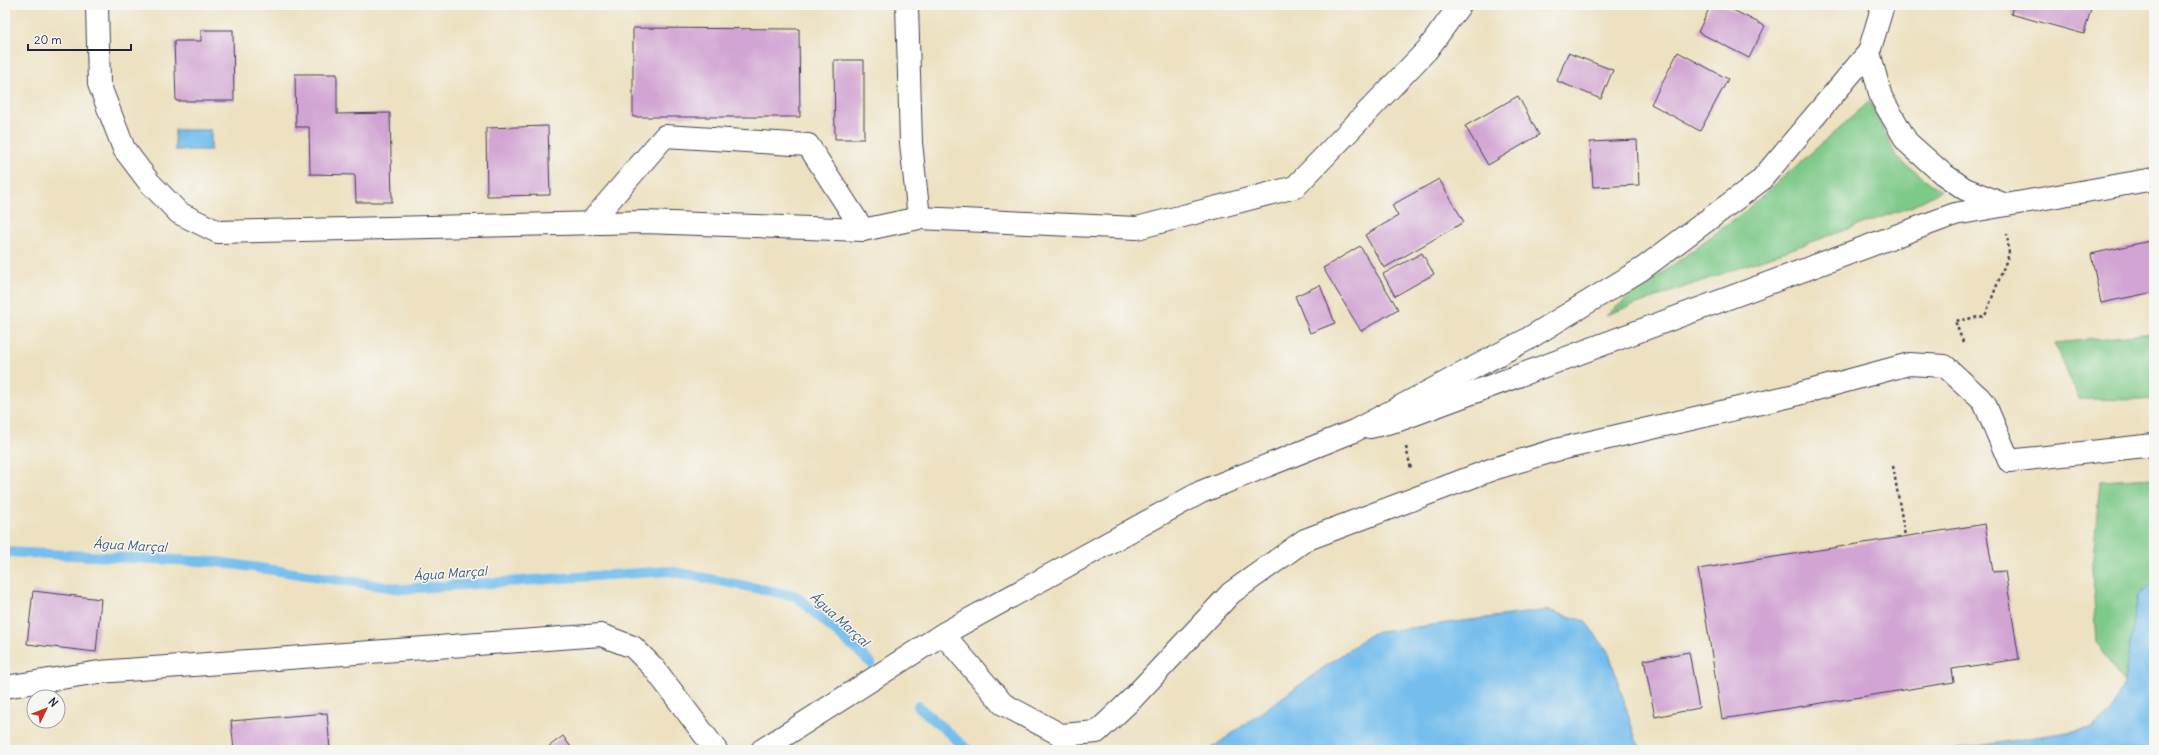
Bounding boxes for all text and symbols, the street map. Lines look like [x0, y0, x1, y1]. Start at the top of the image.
scale bar [28, 26, 131, 52]
text: 20 m [34, 32, 62, 47]
water label: Água Marçal [93, 535, 169, 556]
water label: Água Marçal [413, 562, 489, 585]
water label: Água Marçal [807, 588, 874, 652]
north arrow [26, 689, 66, 729]
text: N [46, 695, 61, 710]

